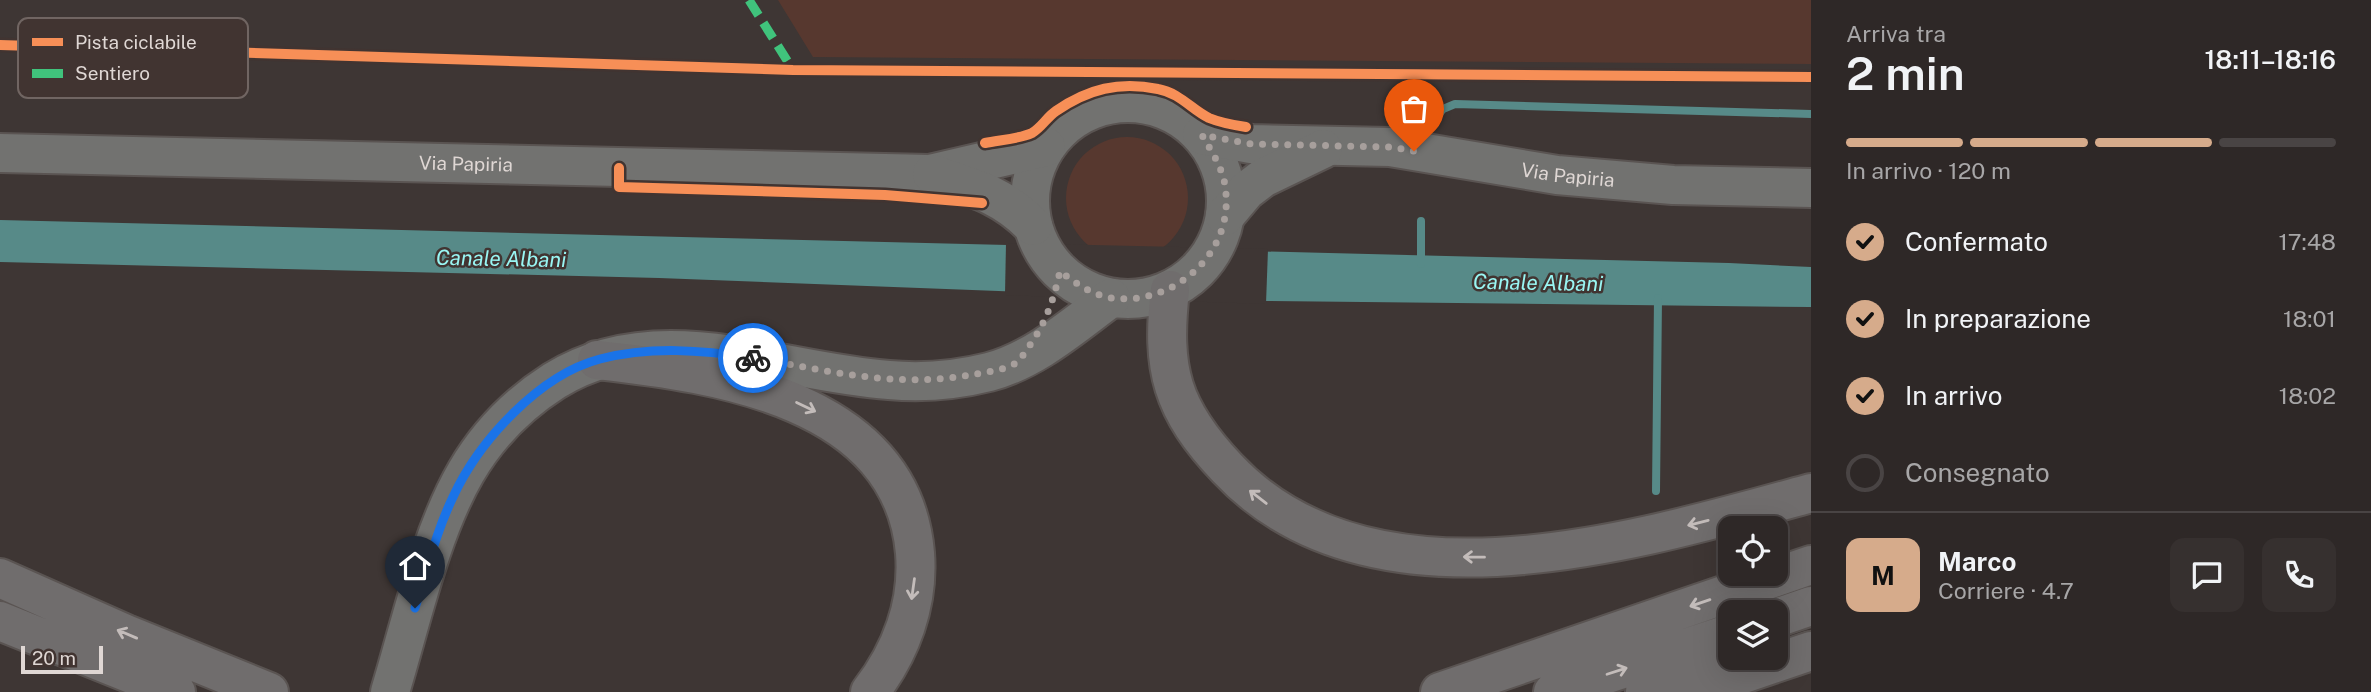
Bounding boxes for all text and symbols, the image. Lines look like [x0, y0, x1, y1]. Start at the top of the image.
legend [18, 18, 248, 98]
text: Arriva tra [1846, 20, 1946, 47]
text: Pista ciclabile [75, 31, 197, 53]
text: 18:11–18:16 [2204, 44, 2336, 75]
text: 2 min [1846, 46, 1965, 100]
text: Sentiero [75, 62, 150, 84]
pin [1384, 79, 1444, 151]
icon: bag [1395, 90, 1433, 128]
street label: Via Papiria [419, 151, 513, 176]
text: In arrivo · 120 m [1846, 157, 2011, 184]
street label: Via Papiria [1520, 158, 1615, 191]
icon: check [1846, 223, 1884, 261]
text: Confermato [1905, 226, 2048, 257]
text: 17:48 [2278, 228, 2336, 255]
water label: Canale Albani [436, 245, 566, 272]
water label: Canale Albani [1473, 269, 1603, 296]
icon: check [1846, 300, 1884, 338]
text: In preparazione [1905, 303, 2091, 334]
text: 18:01 [2283, 305, 2336, 332]
courier [718, 323, 788, 393]
icon: bike [734, 339, 772, 377]
icon: check [1846, 377, 1884, 415]
text: In arrivo [1905, 380, 2002, 411]
text: 18:02 [2279, 382, 2336, 409]
one-way arrow [795, 401, 816, 414]
text: Consegnato [1905, 457, 2050, 488]
one-way arrow [1250, 489, 1268, 505]
map controls [1718, 516, 1788, 670]
button: locate [1718, 516, 1788, 586]
one-way arrow [1687, 517, 1710, 531]
pin [385, 536, 445, 608]
button: chat [2170, 538, 2244, 612]
button: phone [2262, 538, 2336, 612]
text: Marco [1938, 546, 2016, 577]
icon: home [396, 547, 434, 585]
one-way arrow [1462, 550, 1485, 564]
text: M [1871, 560, 1895, 591]
one-way arrow [907, 577, 920, 600]
text: Corriere · 4.7 [1938, 577, 2074, 604]
one-way arrow [1689, 597, 1711, 610]
button: layers [1718, 600, 1788, 670]
one-way arrow [117, 627, 138, 640]
scale bar [21, 643, 103, 675]
text: 20 m [32, 647, 76, 669]
one-way arrow [1606, 664, 1628, 676]

